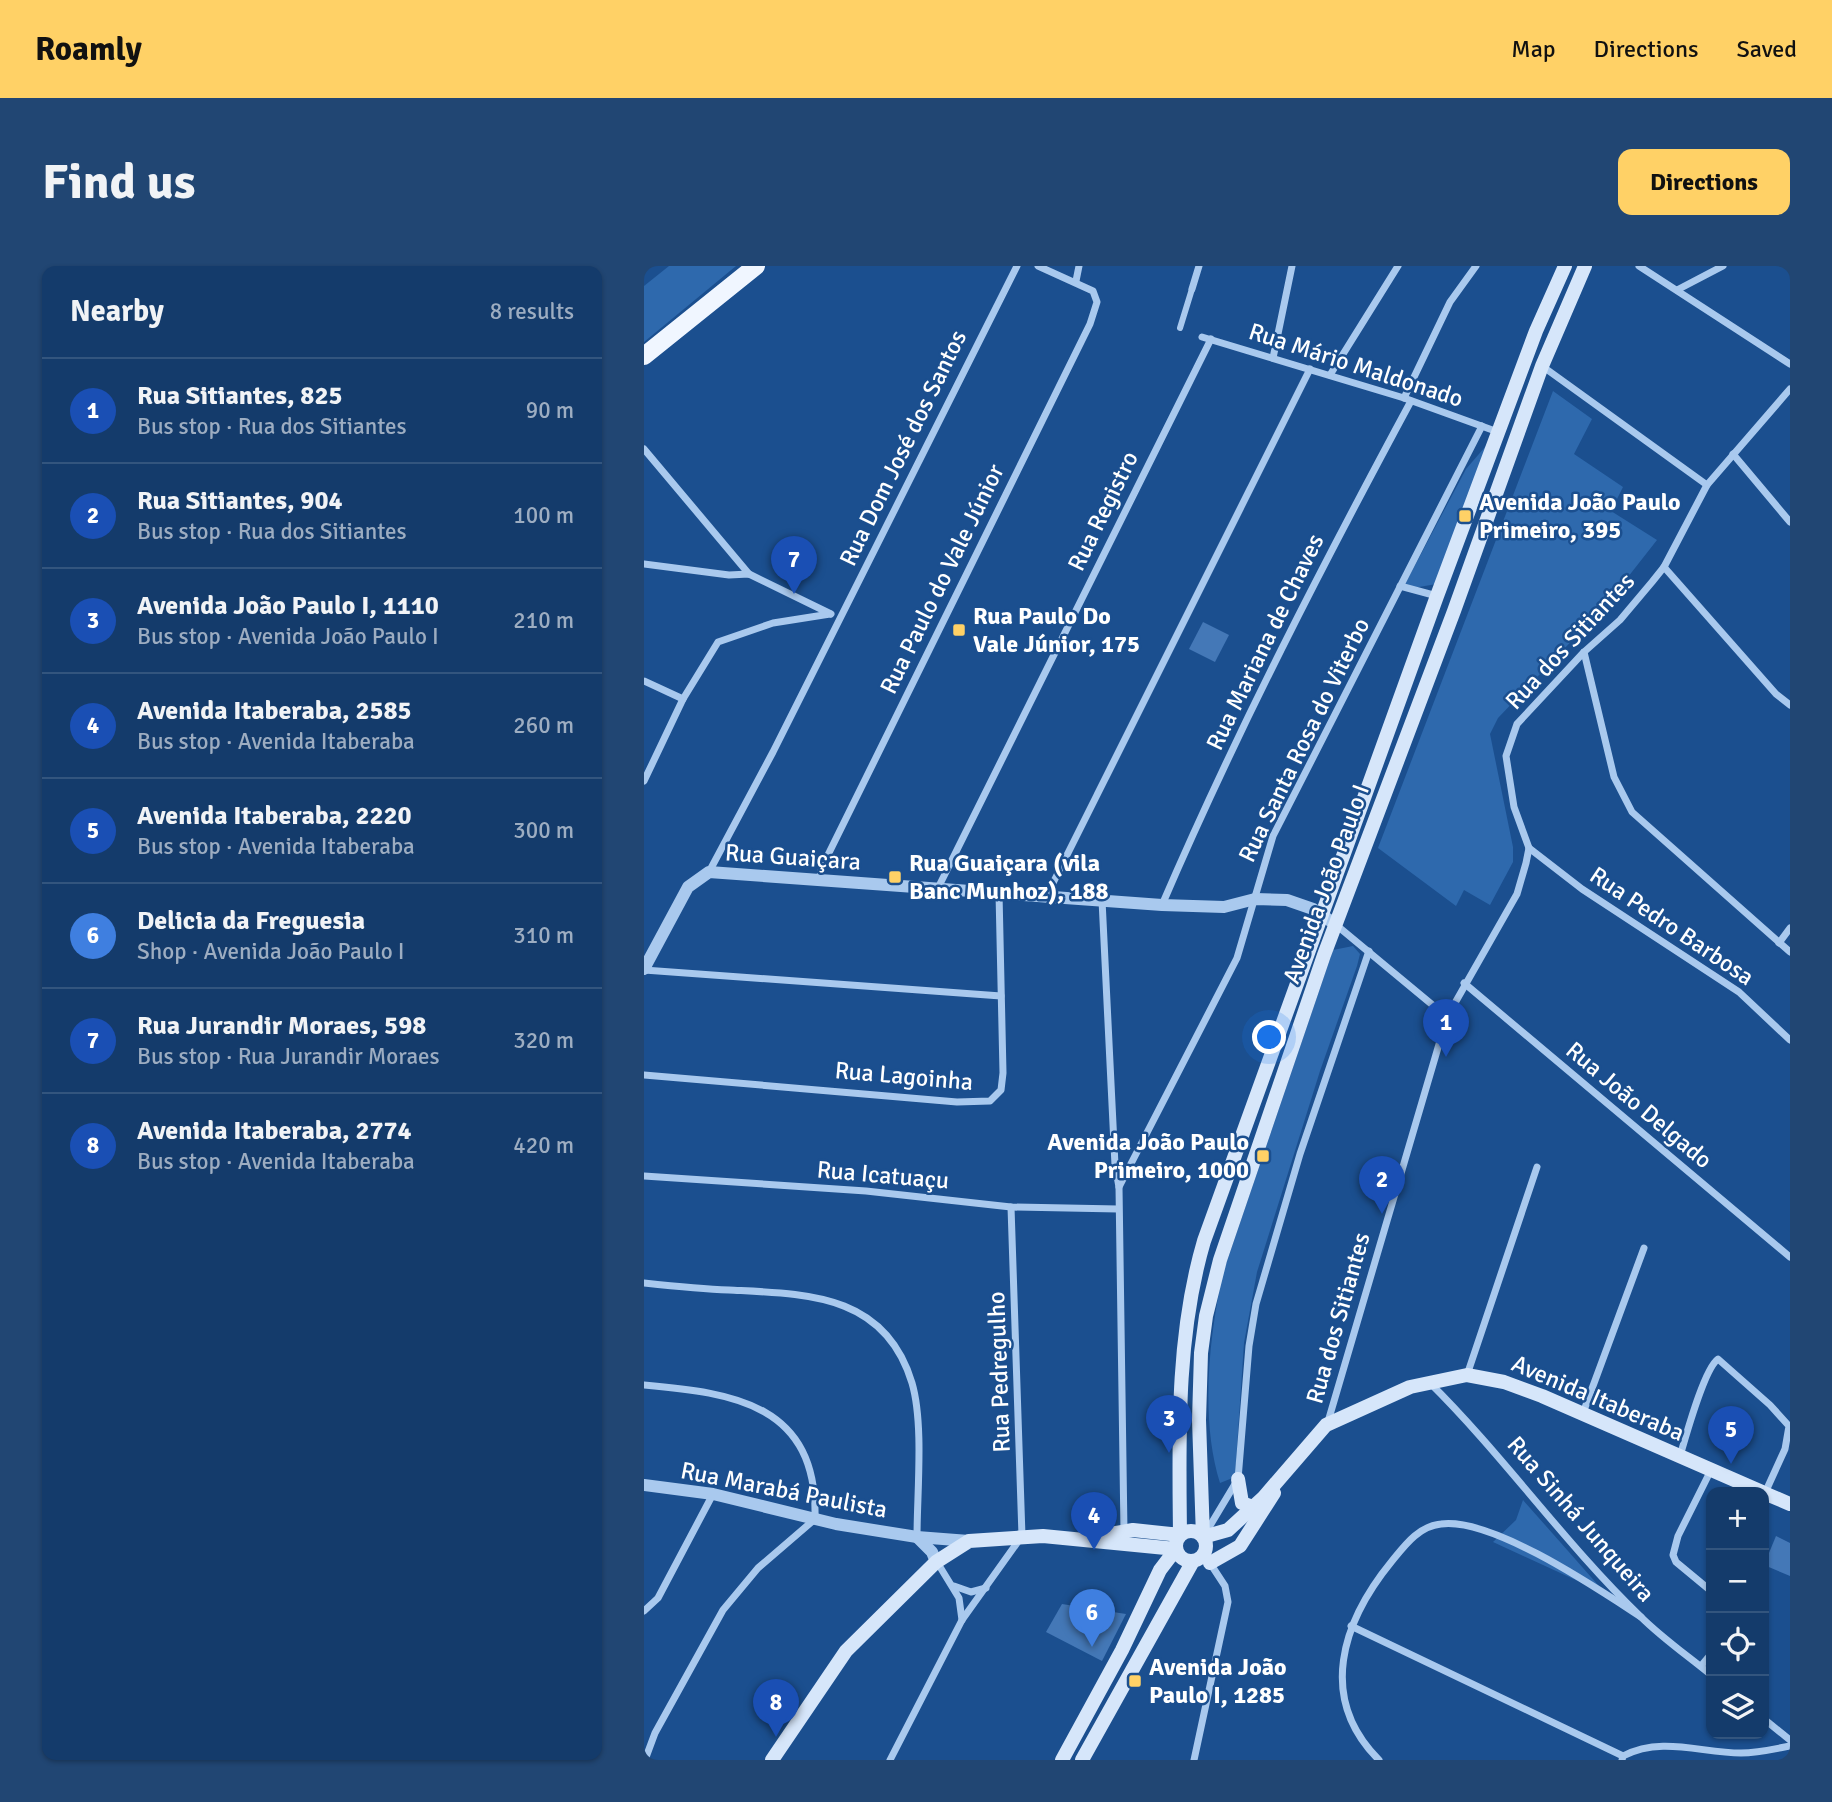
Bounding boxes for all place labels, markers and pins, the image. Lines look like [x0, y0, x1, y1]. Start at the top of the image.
place label: Avenida João Paulo Primeiro, 395 [1479, 487, 1681, 545]
marker: Avenida João Paulo Primeiro, 395 [1457, 508, 1473, 524]
pin: 7 [771, 536, 817, 594]
place label: Rua Paulo Do Vale Júnior, 175 [973, 601, 1140, 659]
marker: Rua Paulo Do Vale Júnior, 175 [951, 622, 967, 638]
place label: Rua Guaiçara (vila Banc Munhoz), 188 [909, 848, 1109, 906]
marker: Rua Guaiçara (vila Banc Munhoz), 188 [887, 869, 903, 885]
pin: 1 [1423, 999, 1469, 1057]
place label: Avenida João Paulo Primeiro, 1000 [1047, 1127, 1249, 1185]
marker: Avenida João Paulo Primeiro, 1000 [1255, 1148, 1271, 1164]
pin: 2 [1359, 1156, 1405, 1214]
pin: 3 [1146, 1395, 1192, 1453]
pin: 5 [1708, 1406, 1754, 1464]
pin: 4 [1071, 1492, 1117, 1550]
pin: 6 [1069, 1589, 1115, 1647]
place label: Avenida João Paulo I, 1285 [1149, 1652, 1286, 1710]
marker: Avenida João Paulo I, 1285 [1127, 1673, 1143, 1689]
pin: 8 [753, 1679, 799, 1737]

